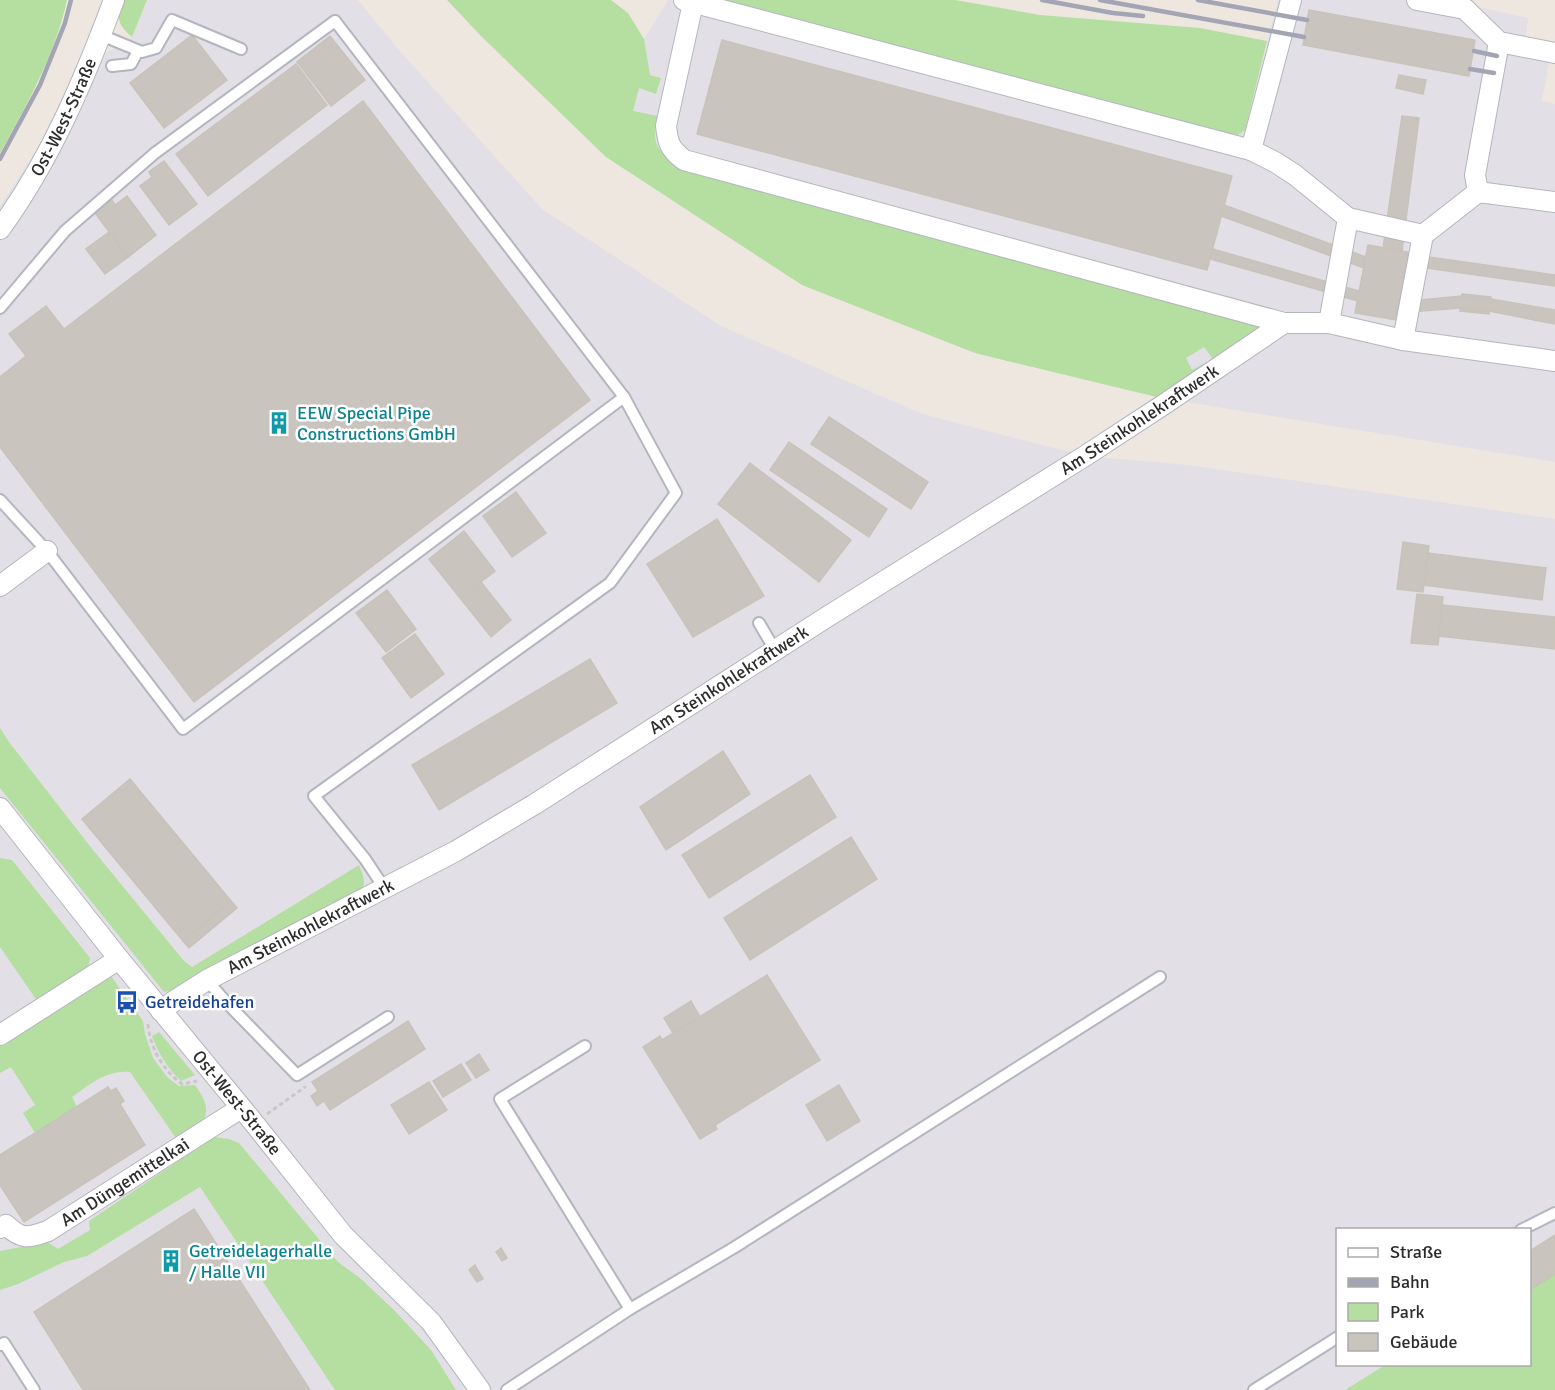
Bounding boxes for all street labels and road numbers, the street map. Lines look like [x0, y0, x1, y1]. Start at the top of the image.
street label: Ost-West-Straße [26, 55, 101, 180]
street label: Am Steinkohlekraftwerk [1056, 360, 1223, 480]
street label: Am Steinkohlekraftwerk [645, 621, 813, 739]
street label: Am Steinkohlekraftwerk [223, 874, 398, 979]
street label: Ost-West-Straße [188, 1046, 286, 1159]
street label: Am Düngemittelkai [56, 1133, 193, 1231]

